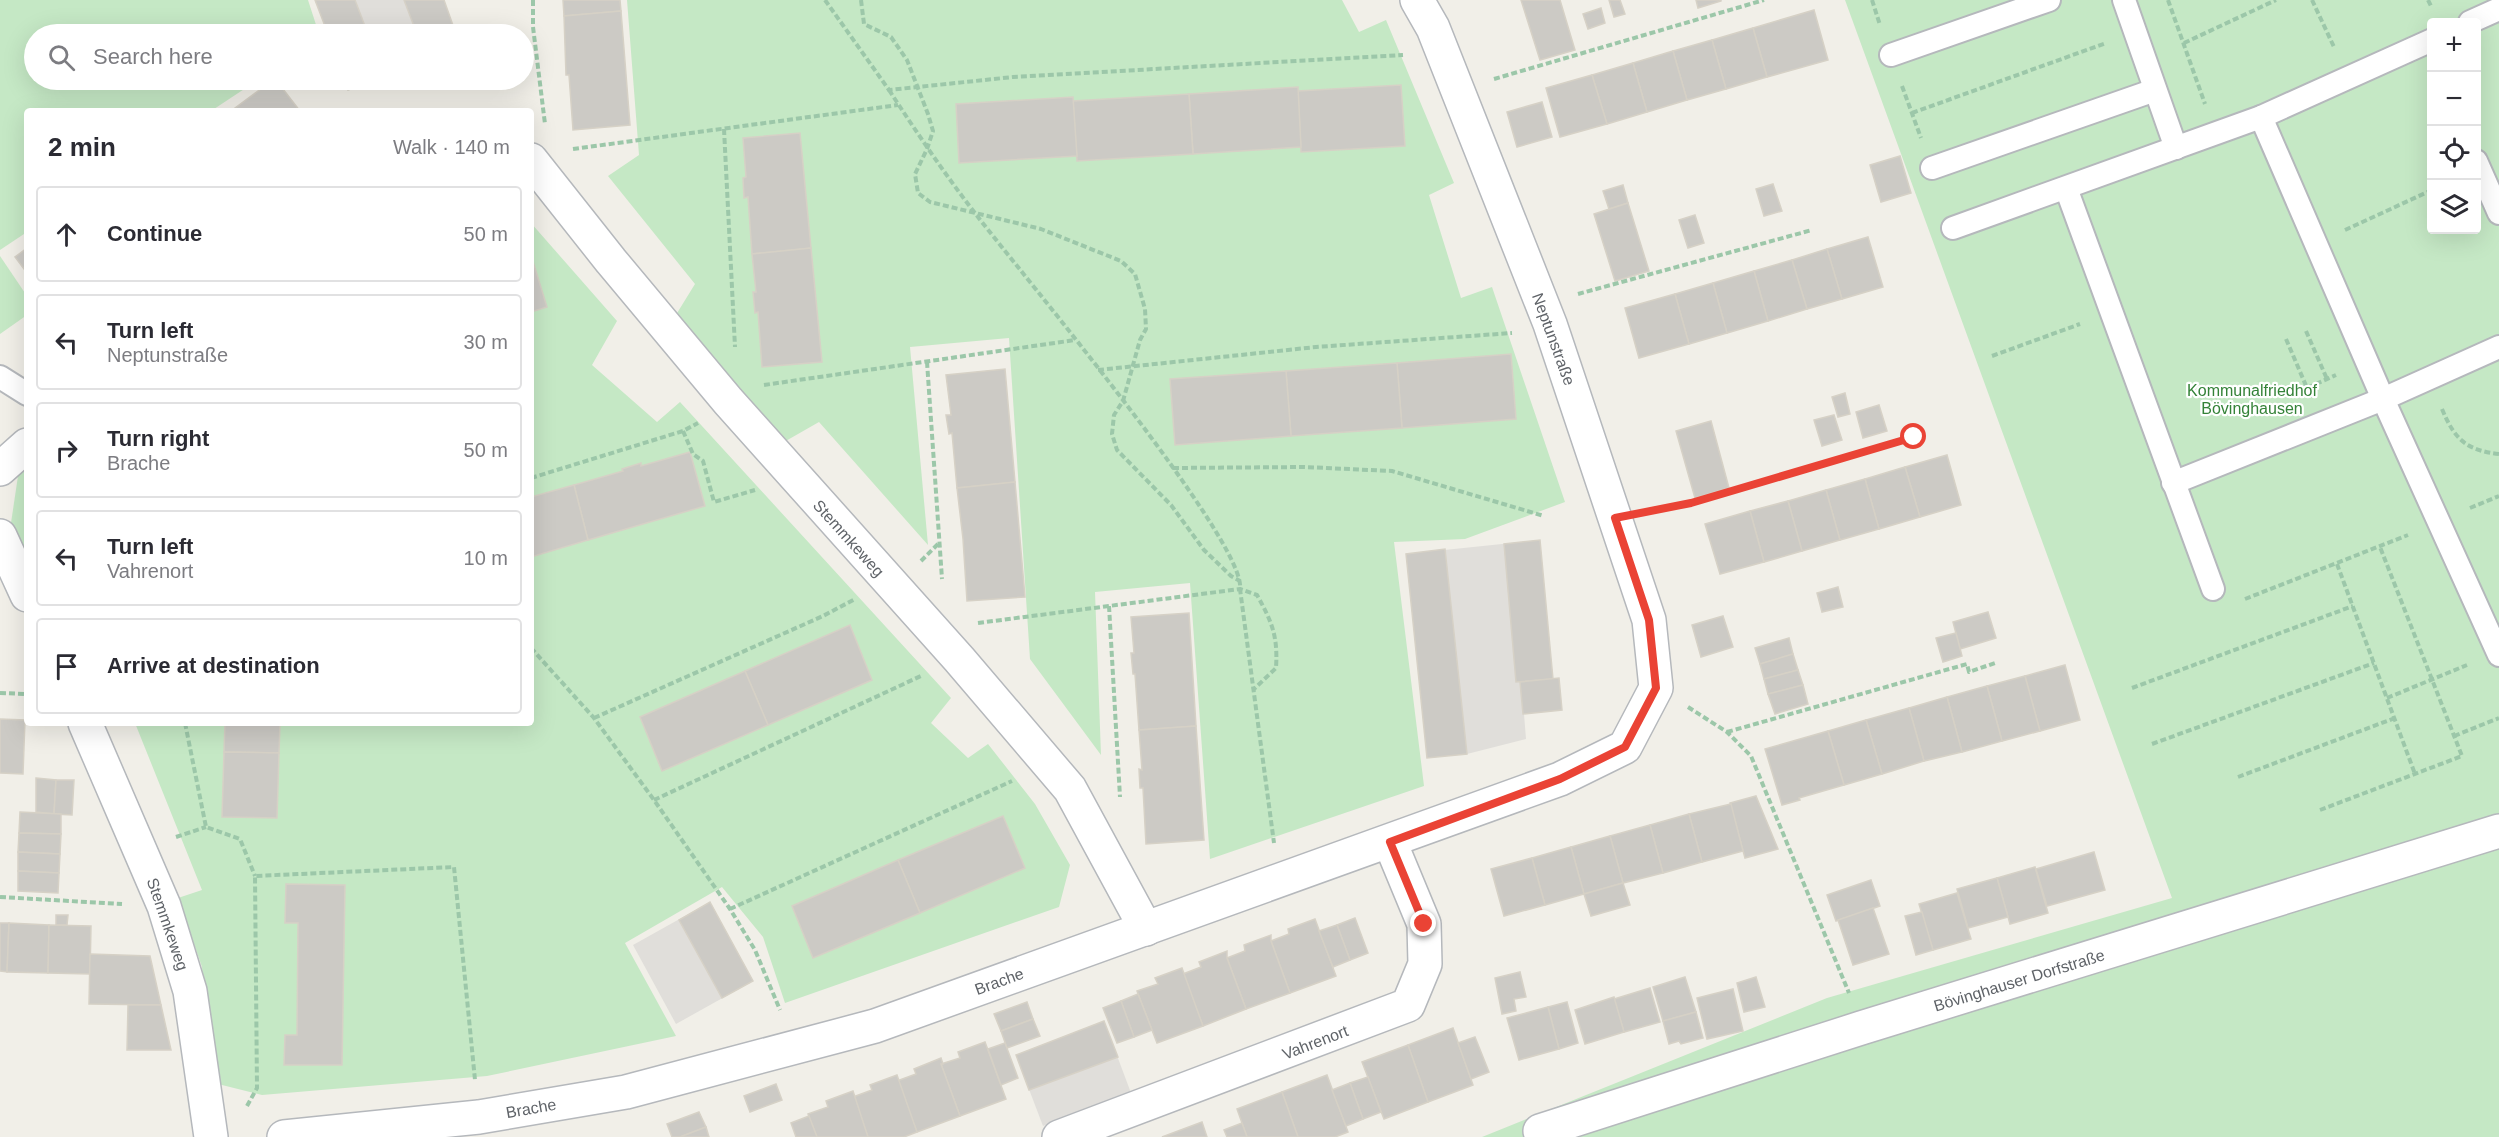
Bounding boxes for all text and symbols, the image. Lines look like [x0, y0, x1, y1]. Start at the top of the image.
map controls [2427, 18, 2481, 234]
button: + [2427, 18, 2481, 72]
search box [24, 24, 534, 90]
icon: search [45, 41, 78, 74]
text: Search here [93, 44, 213, 69]
button: − [2427, 72, 2481, 126]
button: locate [2427, 126, 2481, 180]
text: 2 min [48, 132, 116, 162]
text: Walk · 140 m [393, 136, 510, 158]
button: layers [2427, 180, 2481, 234]
icon: ahead [50, 218, 83, 251]
text: Continue [107, 221, 202, 246]
text: 50 m [464, 223, 508, 245]
street label: Neptunstraße [1529, 291, 1578, 388]
text: Turn left [107, 318, 193, 343]
icon: left [50, 326, 83, 359]
text: 30 m [464, 331, 508, 353]
text: Neptunstraße [107, 344, 228, 366]
park label: Kommunalfriedhof Bövinghausen [2187, 382, 2317, 417]
route start [1900, 423, 1926, 449]
text: Turn right [107, 426, 209, 451]
icon: right [50, 434, 83, 467]
text: 50 m [464, 439, 508, 461]
text: Brache [107, 452, 170, 474]
street label: Stemmkeweg [810, 497, 887, 580]
text: Turn left [107, 534, 193, 559]
icon: left [50, 542, 83, 575]
text: 10 m [464, 547, 508, 569]
text: Vahrenort [107, 560, 193, 582]
icon: arrive [50, 650, 83, 683]
text: Arrive at destination [107, 653, 320, 678]
street label: Stemmkeweg [144, 876, 191, 973]
route end [1410, 910, 1436, 936]
street label: Bövinghauser Dorfstraße [1932, 946, 2107, 1015]
street label: Brache [972, 965, 1026, 998]
street label: Vahrenort [1280, 1022, 1351, 1063]
street label: Brache [505, 1096, 558, 1121]

